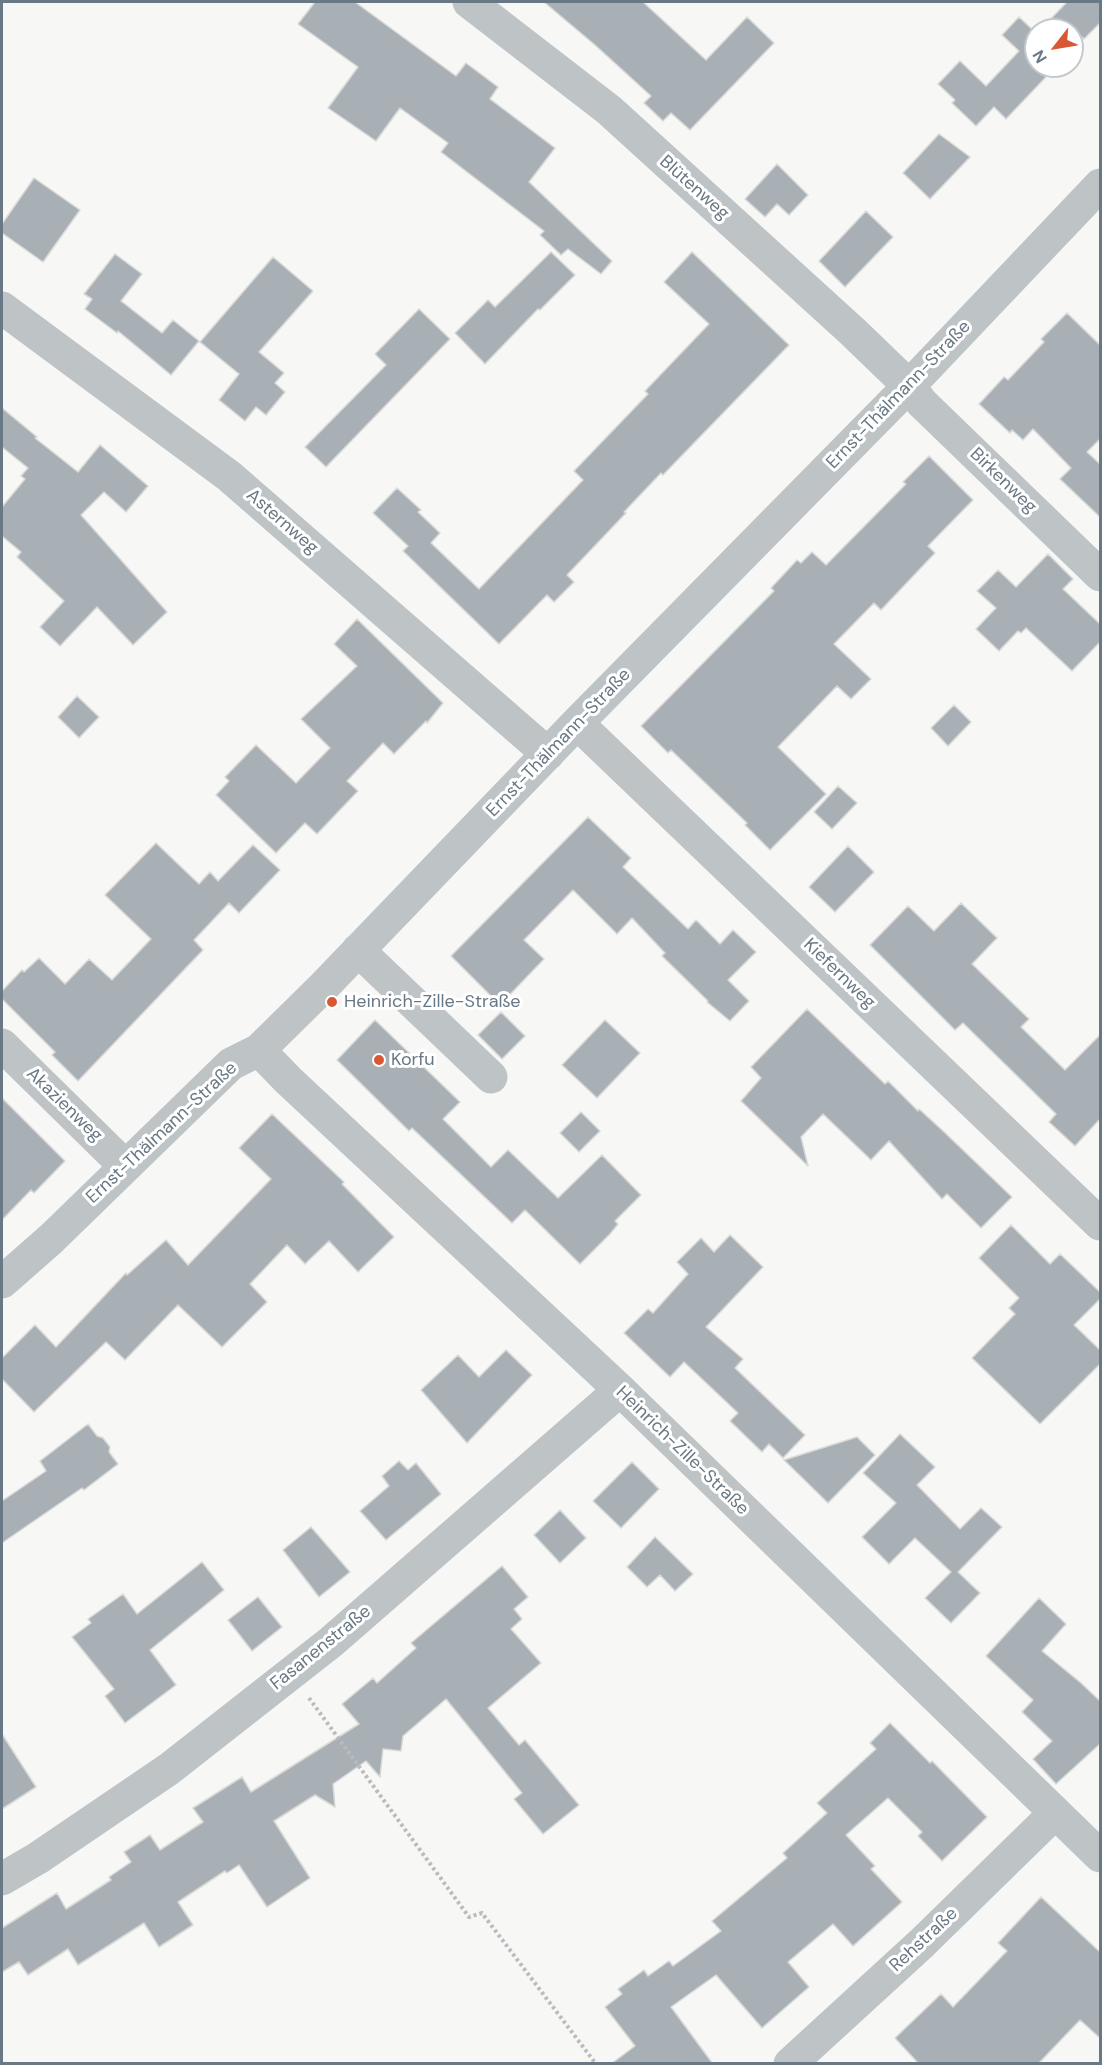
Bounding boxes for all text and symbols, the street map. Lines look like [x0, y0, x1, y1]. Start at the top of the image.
north arrow [1024, 18, 1084, 78]
text: N [1028, 46, 1052, 67]
street label: Blütenweg [655, 151, 733, 225]
street label: Ernst-Thälmann-Straße [822, 316, 976, 474]
street label: Birkenweg [965, 444, 1041, 518]
street label: Asternweg [242, 485, 322, 559]
street label: Ernst-Thälmann-Straße [482, 664, 636, 822]
street label: Kiefernweg [799, 934, 879, 1014]
place label: Heinrich-Zille-Straße [344, 991, 520, 1013]
marker: Heinrich-Zille-Straße [325, 995, 339, 1009]
place label: Korfu [391, 1049, 435, 1071]
marker: Korfu [372, 1053, 386, 1067]
street label: Ernst-Thälmann-Straße [82, 1058, 242, 1208]
street label: Akazienweg [21, 1063, 107, 1147]
street label: Heinrich-Zille-Straße [611, 1382, 753, 1520]
street label: Fasanenstraße [267, 1601, 375, 1695]
street label: Rehstraße [886, 1903, 962, 1977]

